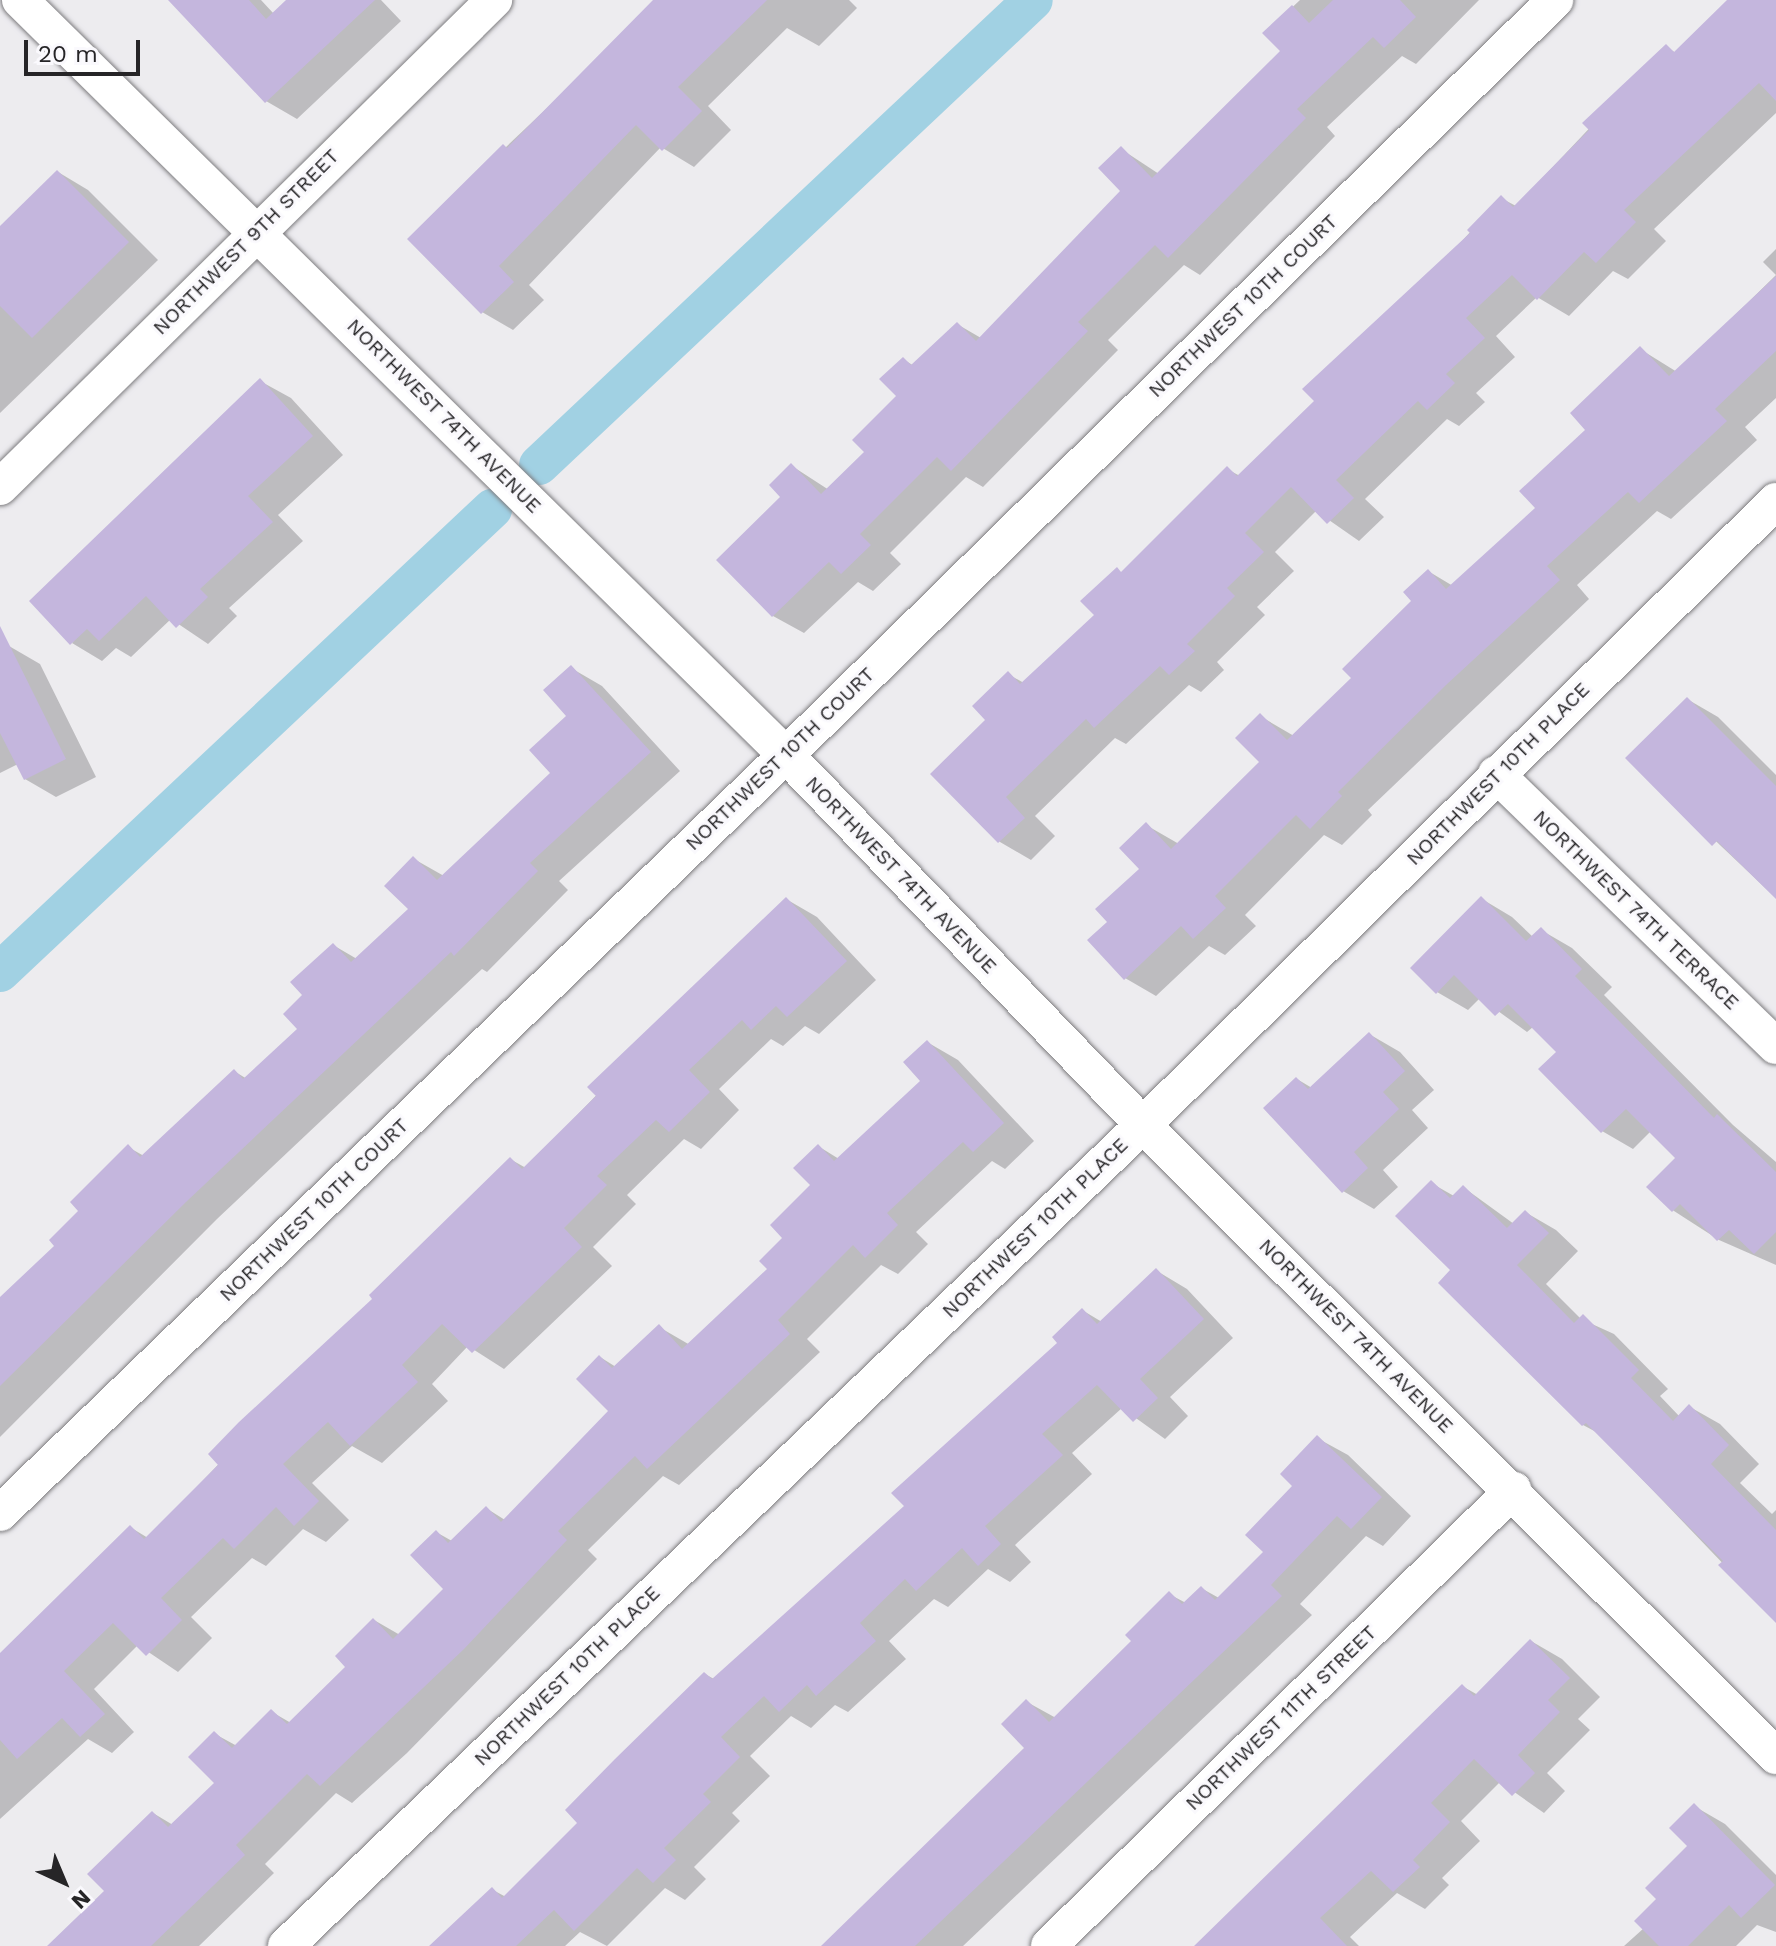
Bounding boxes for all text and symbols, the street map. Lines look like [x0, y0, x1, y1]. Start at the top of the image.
scale bar [28, 24, 144, 74]
text: 20 m [38, 40, 98, 68]
street label: NORTHWEST 9TH STREET [148, 144, 344, 340]
street label: NORTHWEST 10TH COURT [1143, 209, 1343, 403]
street label: NORTHWEST 74TH AVENUE [341, 313, 547, 519]
street label: NORTHWEST 10TH COURT [680, 662, 880, 856]
street label: NORTHWEST 10TH PLACE [1401, 677, 1595, 871]
street label: NORTHWEST 74TH AVENUE [800, 771, 1002, 979]
street label: NORTHWEST 74TH TERRACE [1528, 805, 1744, 1015]
street label: NORTHWEST 10TH COURT [214, 1113, 414, 1307]
street label: NORTHWEST 10TH PLACE [937, 1133, 1133, 1323]
street label: NORTHWEST 74TH AVENUE [1253, 1233, 1459, 1439]
street label: NORTHWEST 10TH PLACE [469, 1581, 665, 1771]
street label: NORTHWEST 11TH STREET [1180, 1620, 1382, 1816]
north arrow [24, 1842, 104, 1922]
text: N [66, 1885, 96, 1914]

